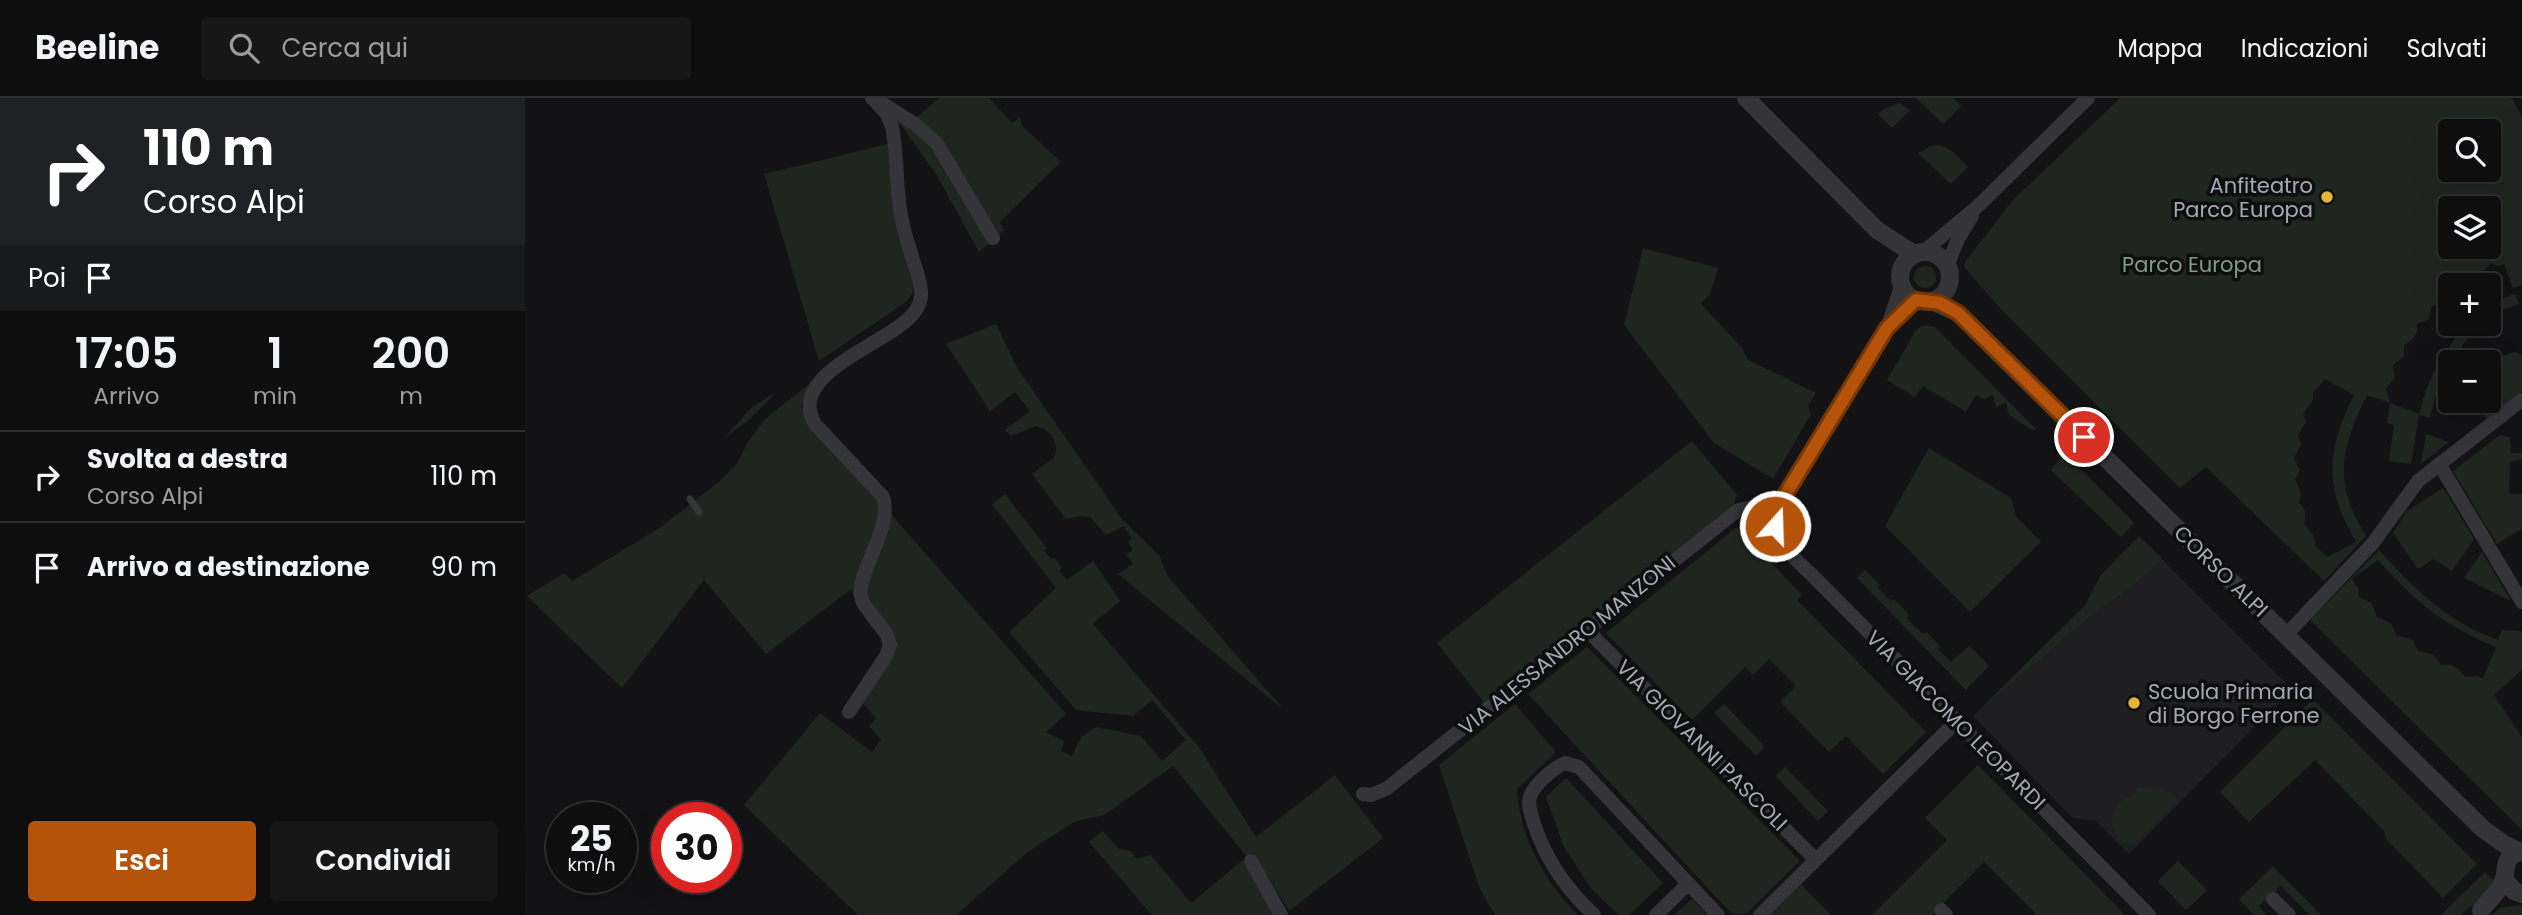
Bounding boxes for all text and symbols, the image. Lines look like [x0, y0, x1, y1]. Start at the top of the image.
search box [201, 17, 691, 80]
text: Beeline [35, 24, 159, 71]
icon: search [225, 29, 263, 67]
text: Cerca qui [281, 30, 408, 66]
text: Mappa [2117, 32, 2203, 65]
text: Indicazioni [2241, 32, 2368, 65]
text: Salvati [2406, 32, 2487, 65]
text: 110 m [143, 114, 274, 182]
map controls [2438, 119, 2501, 413]
button: search [2438, 119, 2501, 182]
icon: right [28, 126, 119, 217]
place label: Anfiteatro Parco Europa [2173, 171, 2313, 224]
text: Corso Alpi [143, 179, 305, 224]
marker: Anfiteatro Parco Europa [2319, 189, 2335, 205]
button: layers [2438, 196, 2501, 259]
park label: Parco Europa [2122, 250, 2262, 279]
icon: arrive [80, 259, 118, 297]
text: Poi [28, 260, 66, 296]
button: + [2438, 273, 2501, 336]
text: 17:05 [75, 324, 178, 383]
text: 1 [267, 324, 283, 383]
text: 200 [372, 324, 450, 383]
button: − [2438, 350, 2501, 413]
text: Arrivo [94, 380, 159, 412]
text: min [253, 380, 297, 412]
text: m [399, 380, 423, 412]
pin [2054, 407, 2114, 467]
icon: arrive [2065, 418, 2103, 456]
text: Svolta a destra [87, 441, 288, 477]
icon: right [28, 458, 66, 496]
text: 110 m [430, 458, 497, 494]
text: Corso Alpi [87, 480, 203, 512]
position arrow [1738, 489, 1812, 563]
street label: CORSO ALPI [2168, 519, 2274, 623]
street label: VIA ALESSANDRO MANZONI [1452, 548, 1682, 742]
icon: arrive [28, 549, 66, 587]
text: Arrivo a destinazione [87, 549, 370, 585]
text: 90 m [431, 549, 497, 585]
street label: VIA GIACOMO LEOPARDI [1860, 624, 2052, 816]
street label: VIA GIOVANNI PASCOLI [1610, 653, 1794, 837]
place label: Scuola Primaria di Borgo Ferrone [2148, 677, 2320, 730]
marker: Scuola Primaria di Borgo Ferrone [2126, 695, 2142, 711]
speed limit sign: 30 [651, 802, 742, 893]
text: 25 [570, 814, 613, 863]
button: Esci [28, 821, 256, 901]
button: Condividi [270, 821, 497, 901]
text: km/h [568, 852, 615, 877]

